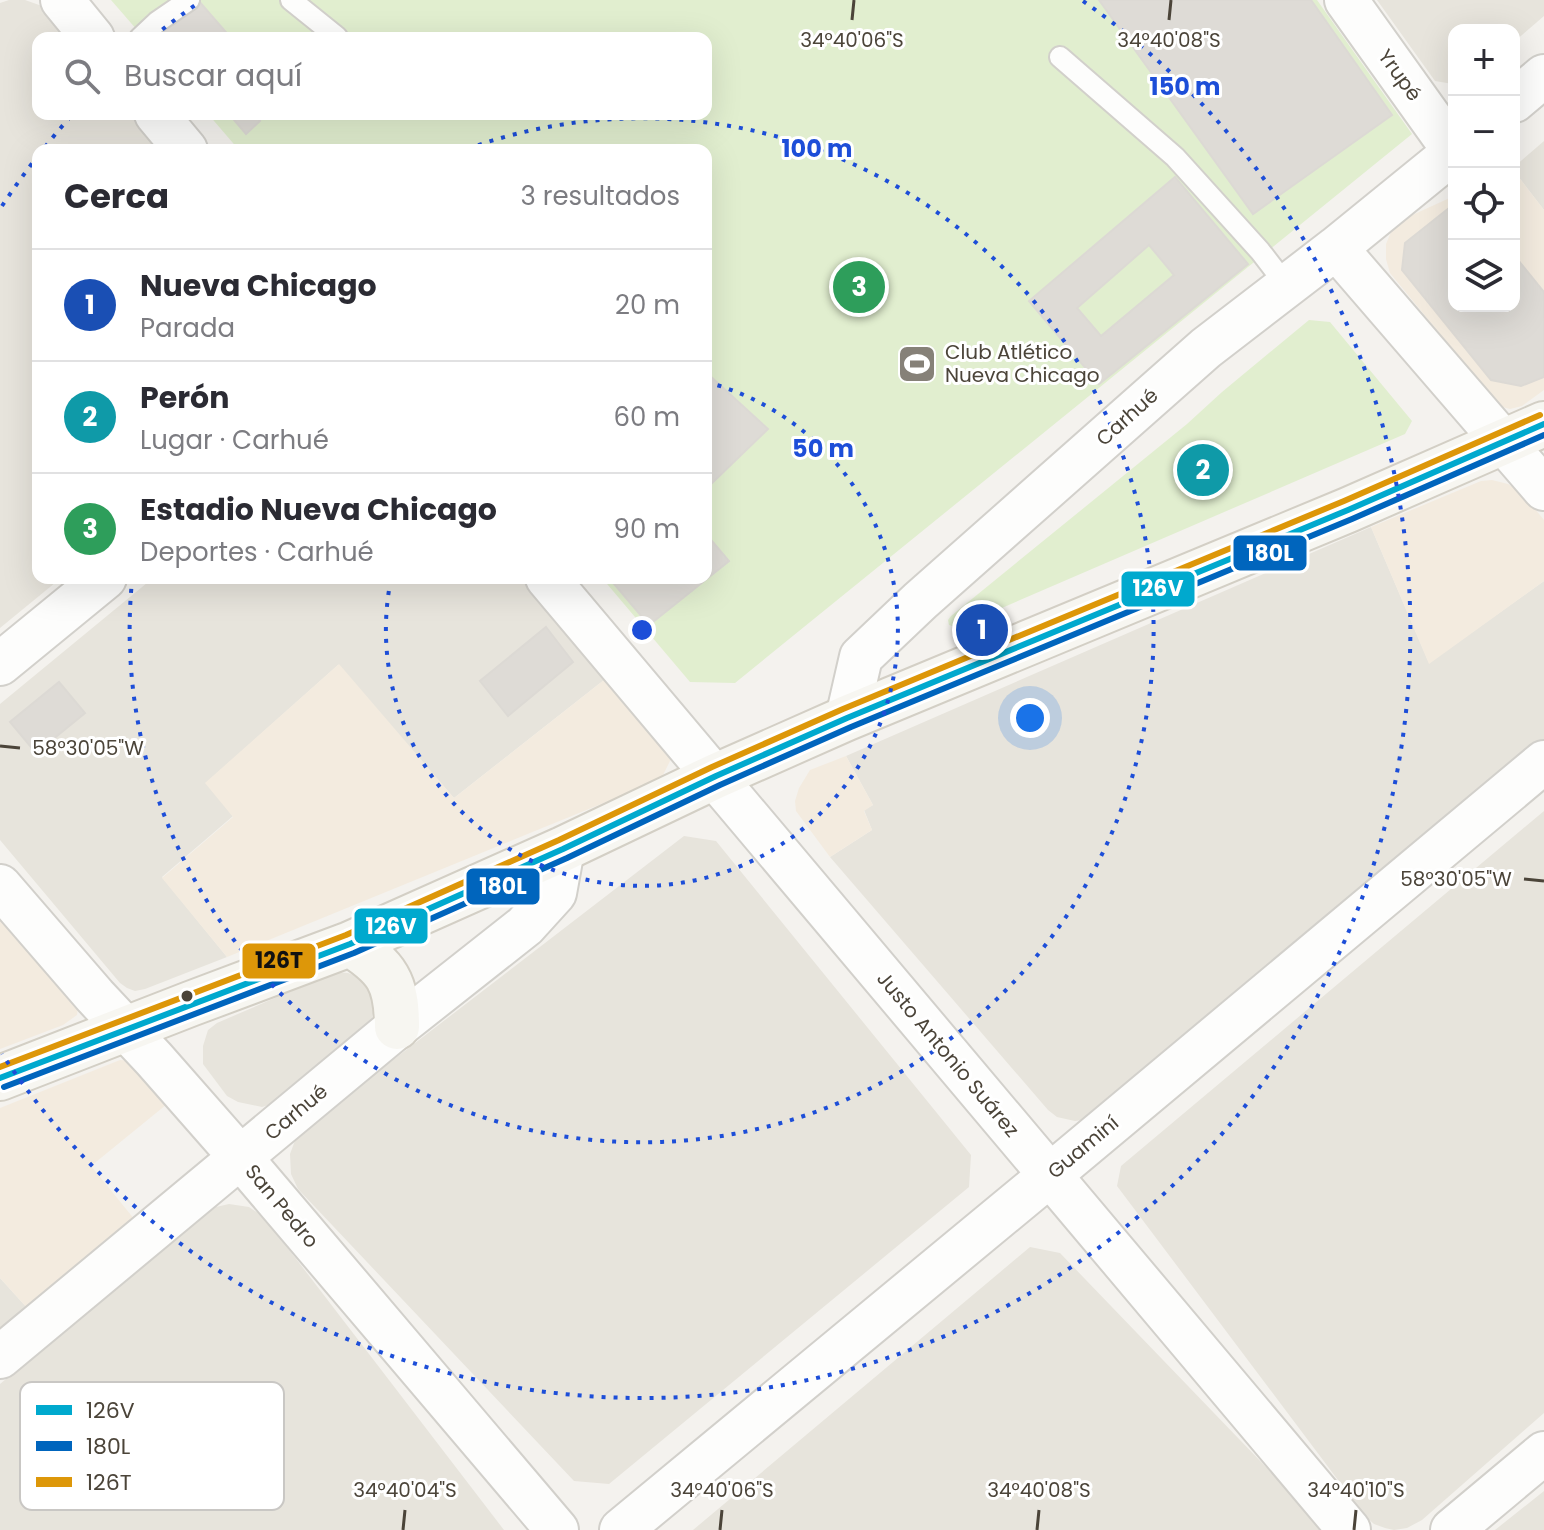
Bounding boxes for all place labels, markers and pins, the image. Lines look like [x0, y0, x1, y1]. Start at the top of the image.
pin: 3 [833, 257, 885, 317]
place label: Club Atlético Nueva Chicago [945, 338, 1099, 389]
sports icon: Club Atlético Nueva Chicago [896, 343, 938, 385]
pin: 2 [1177, 440, 1229, 500]
pin: 1 [956, 600, 1008, 660]
centre of rings [628, 616, 656, 644]
unlabelled marker [179, 988, 195, 1004]

